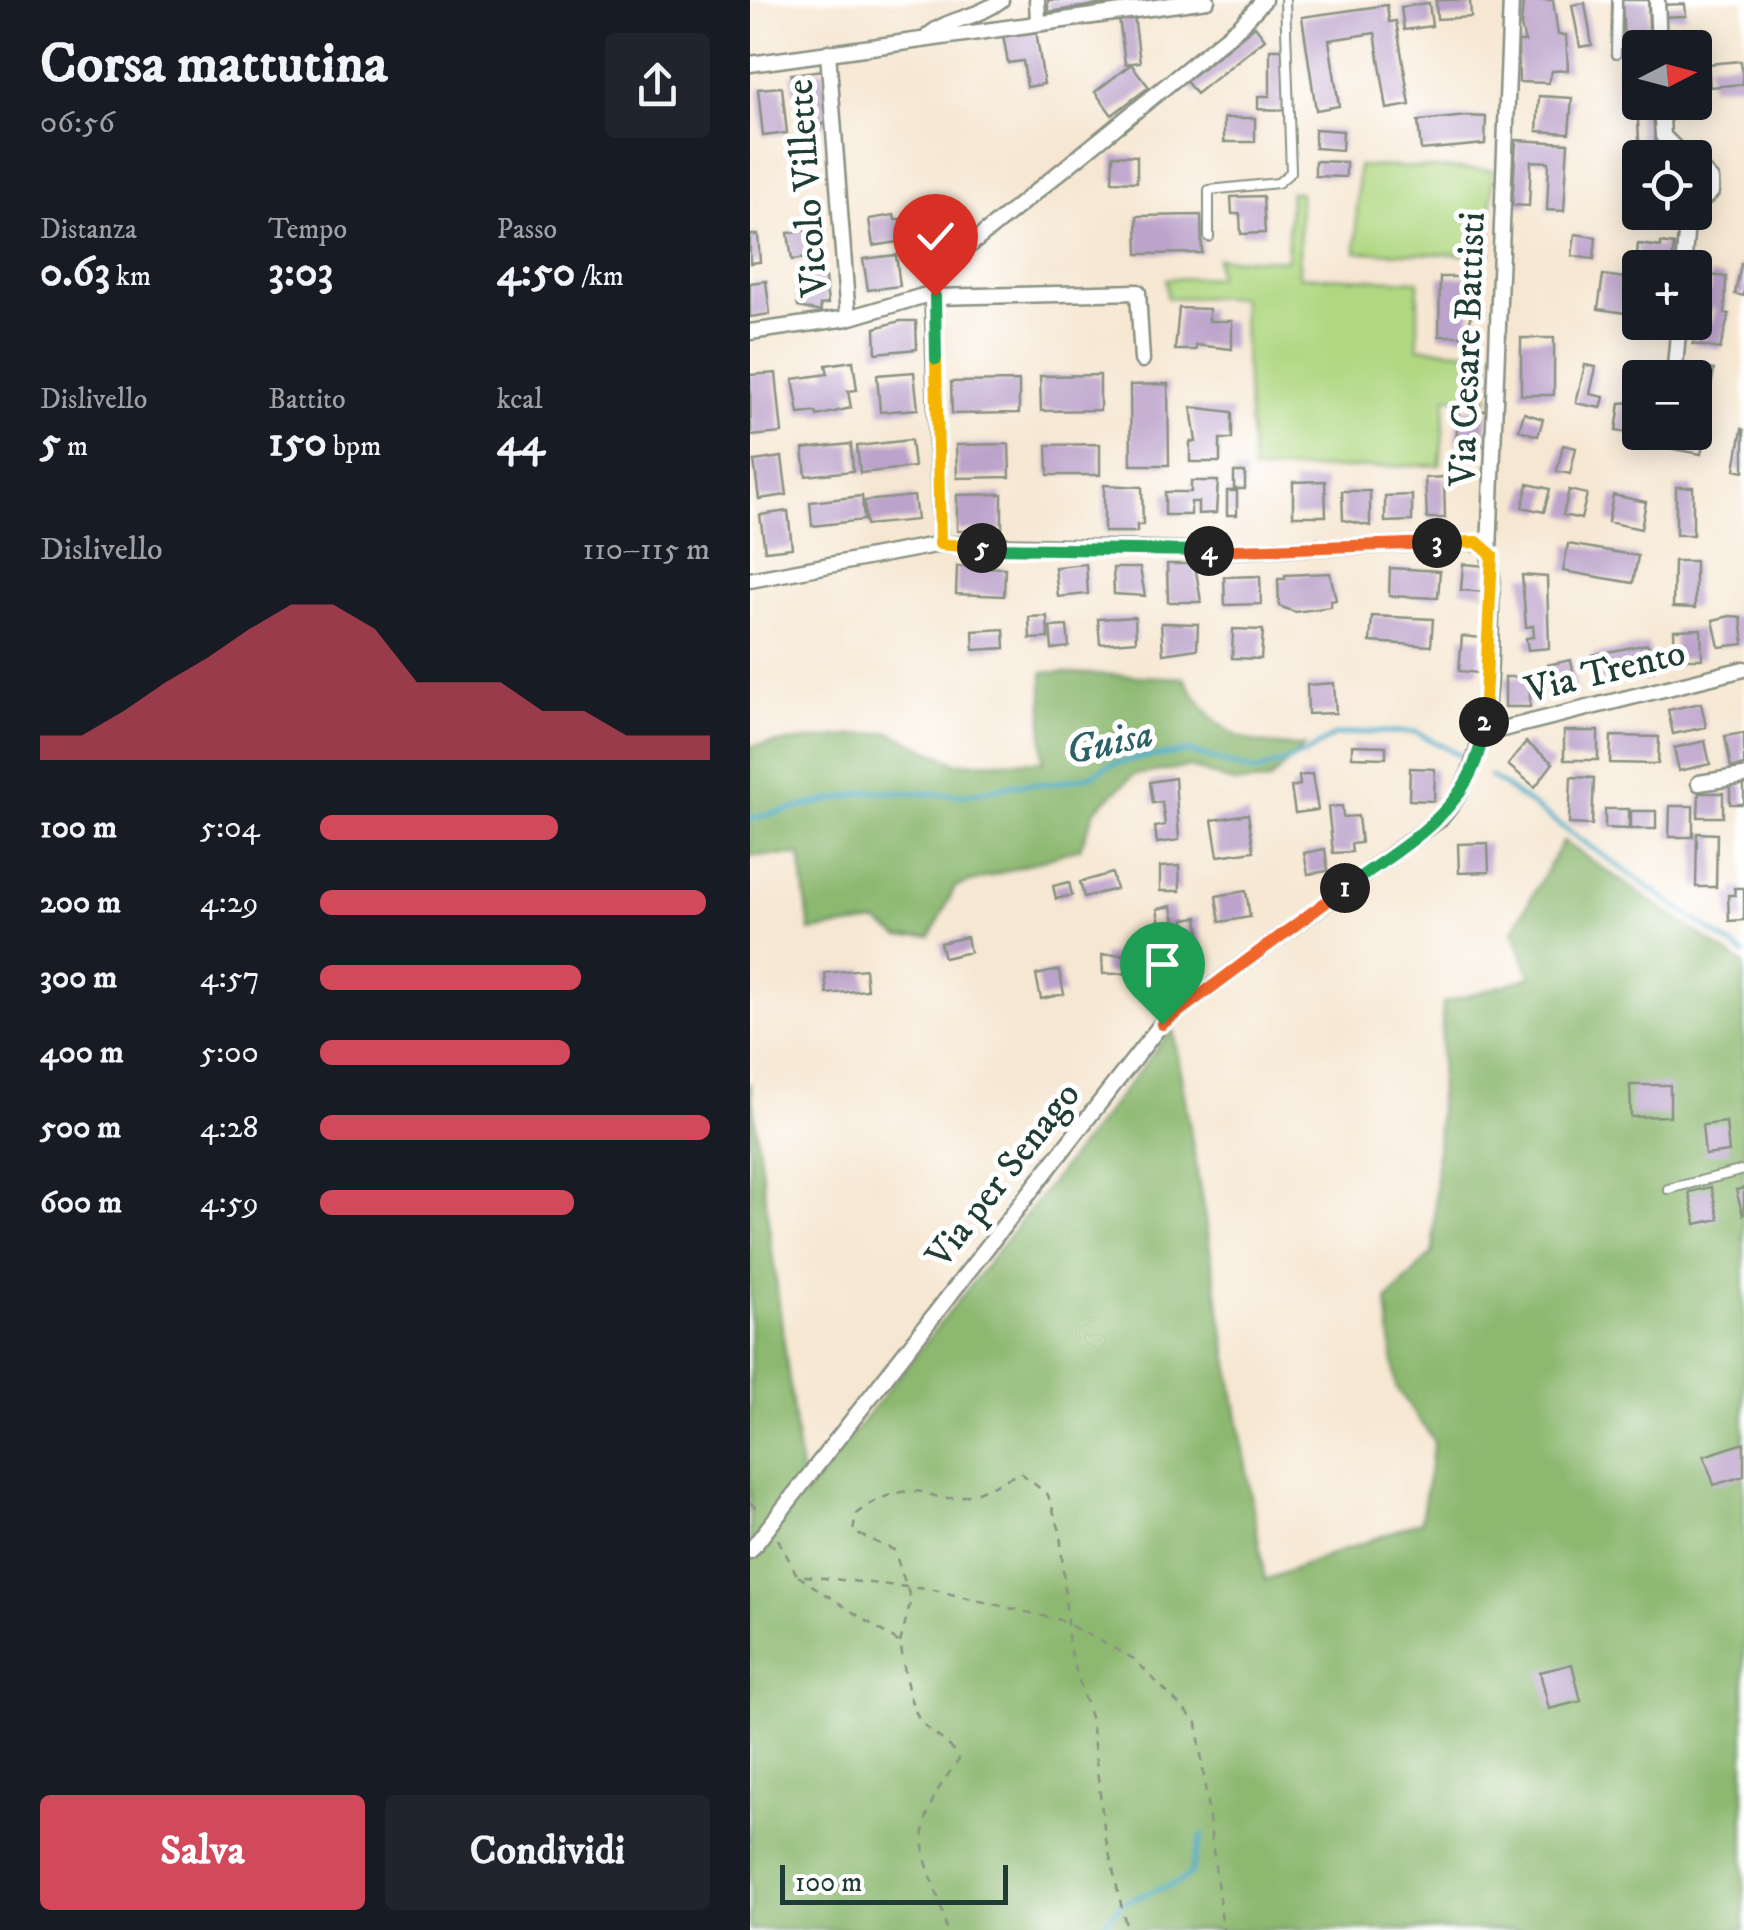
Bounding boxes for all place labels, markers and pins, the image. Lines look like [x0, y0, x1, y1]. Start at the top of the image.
pin [893, 194, 978, 297]
pin: 3 [1412, 518, 1462, 568]
pin: 5 [957, 523, 1007, 573]
pin: 4 [1184, 526, 1234, 576]
pin: 2 [1459, 697, 1509, 747]
pin: 1 [1320, 863, 1370, 913]
pin [1120, 922, 1205, 1025]

